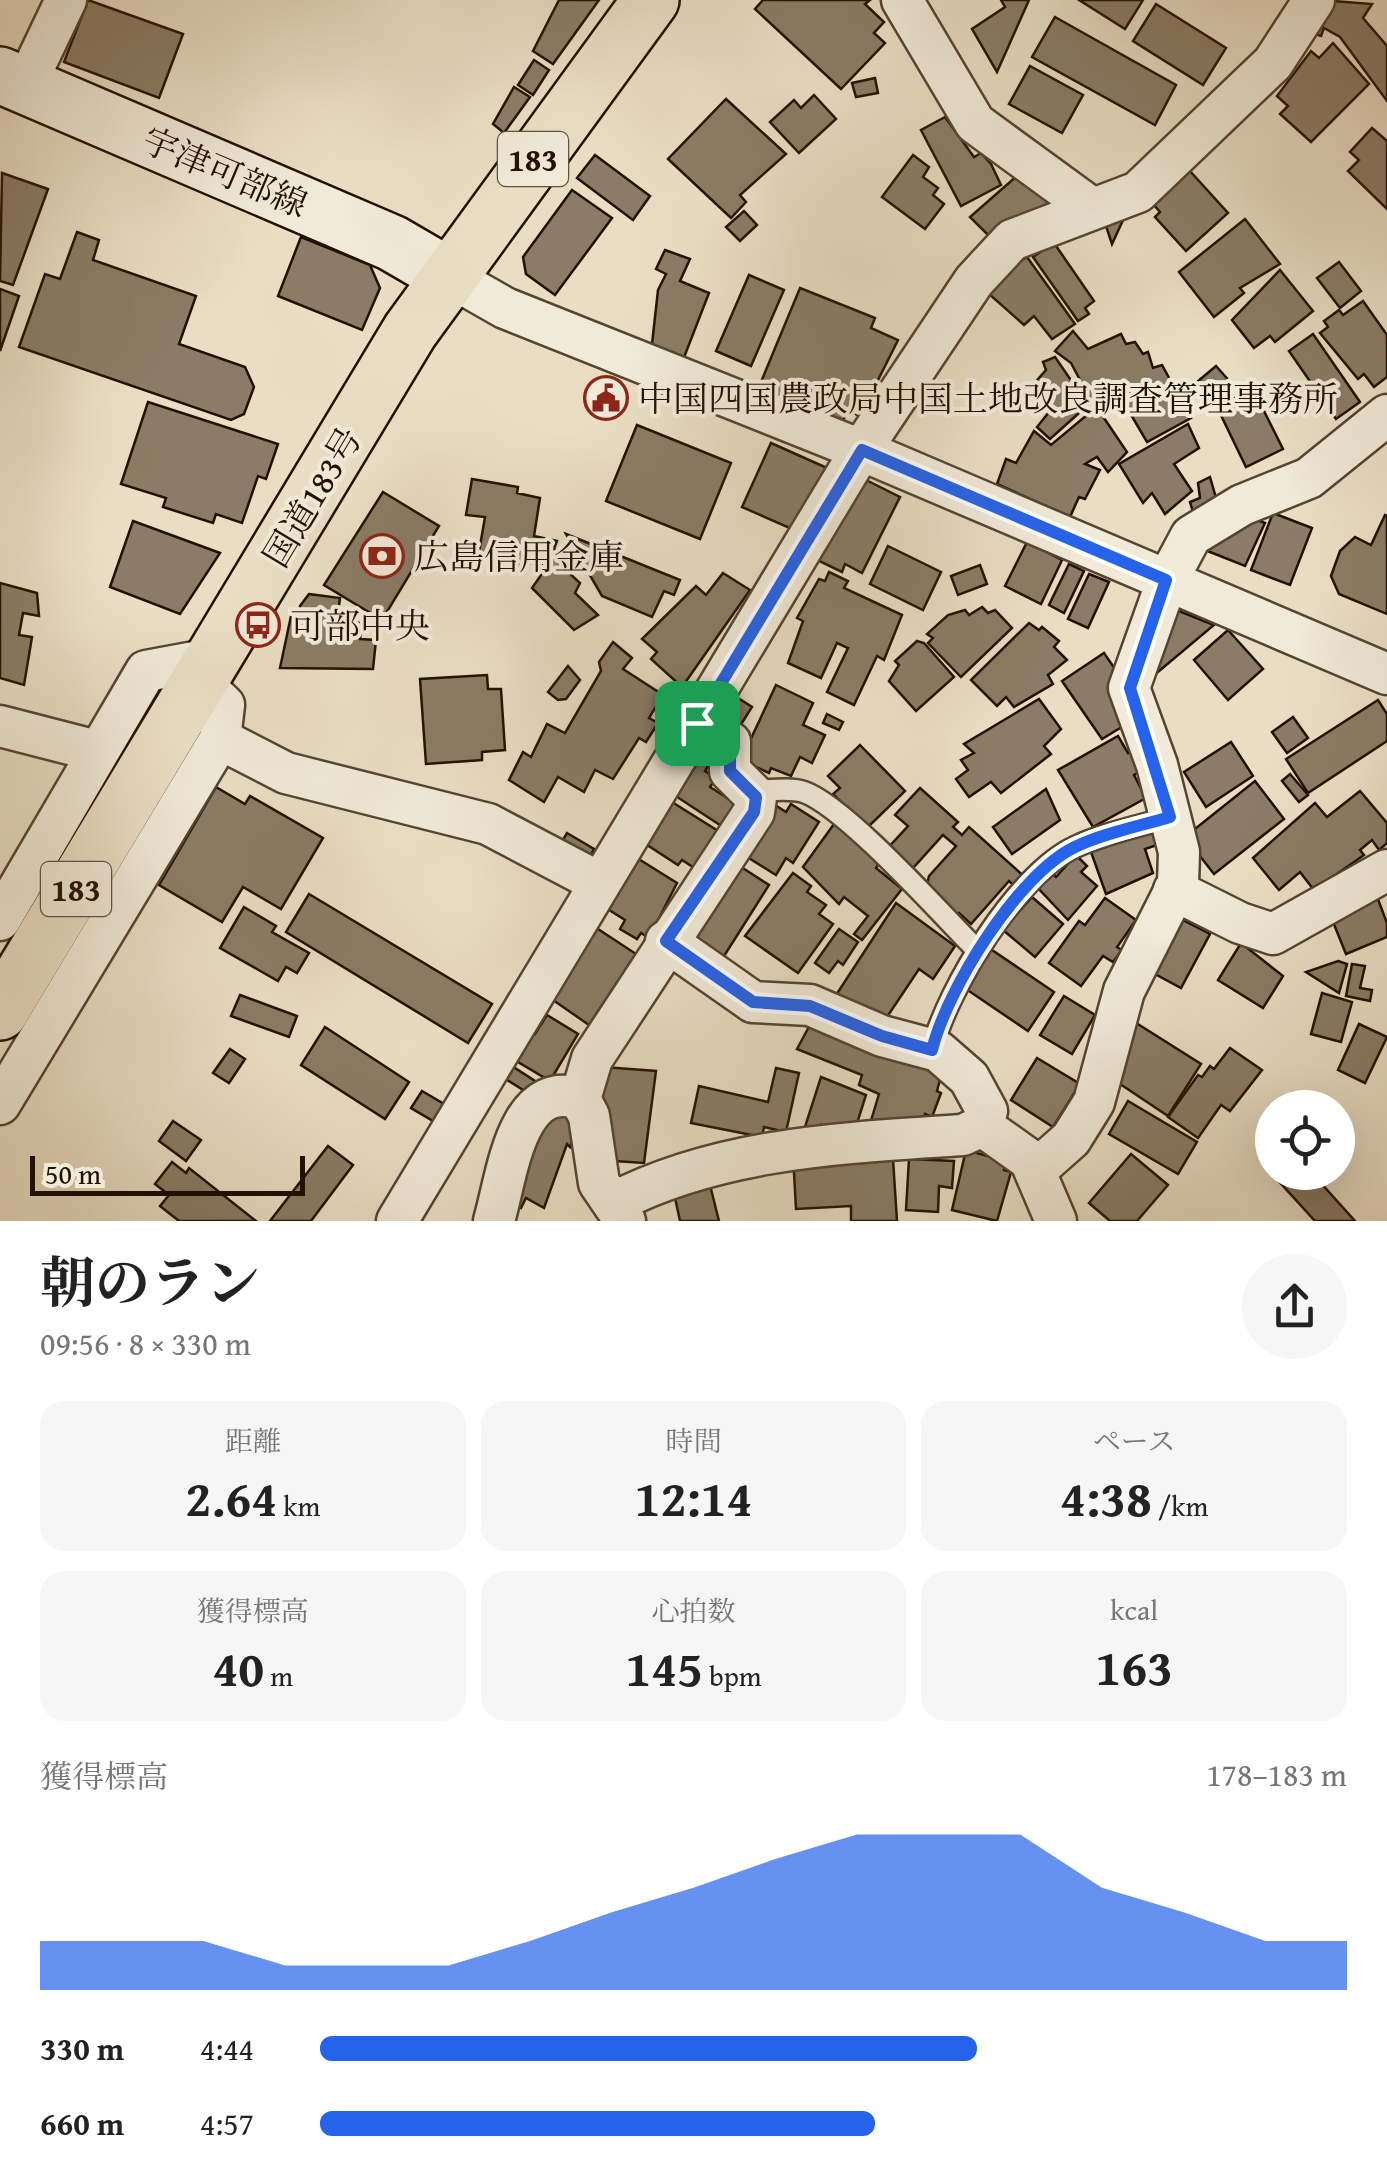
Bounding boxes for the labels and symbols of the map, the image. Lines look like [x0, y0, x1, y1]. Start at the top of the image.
street label: 宇津可部線 [134, 114, 316, 230]
road number: 183 [498, 132, 568, 186]
place label: 中国四国農政局中国土地改良調査管理事務所 [638, 373, 1338, 424]
public building icon: 中国四国農政局中国土地改良調査管理事務所 [583, 375, 629, 421]
street label: 国道183号 [250, 417, 374, 577]
place label: 広島信用金庫 [414, 531, 624, 582]
bank icon: 広島信用金庫 [359, 533, 405, 579]
place label: 可部中央 [290, 600, 430, 651]
bus stop icon: 可部中央 [235, 602, 281, 648]
pin [655, 681, 740, 766]
road number: 183 [41, 862, 111, 916]
scale bar [30, 1151, 305, 1196]

